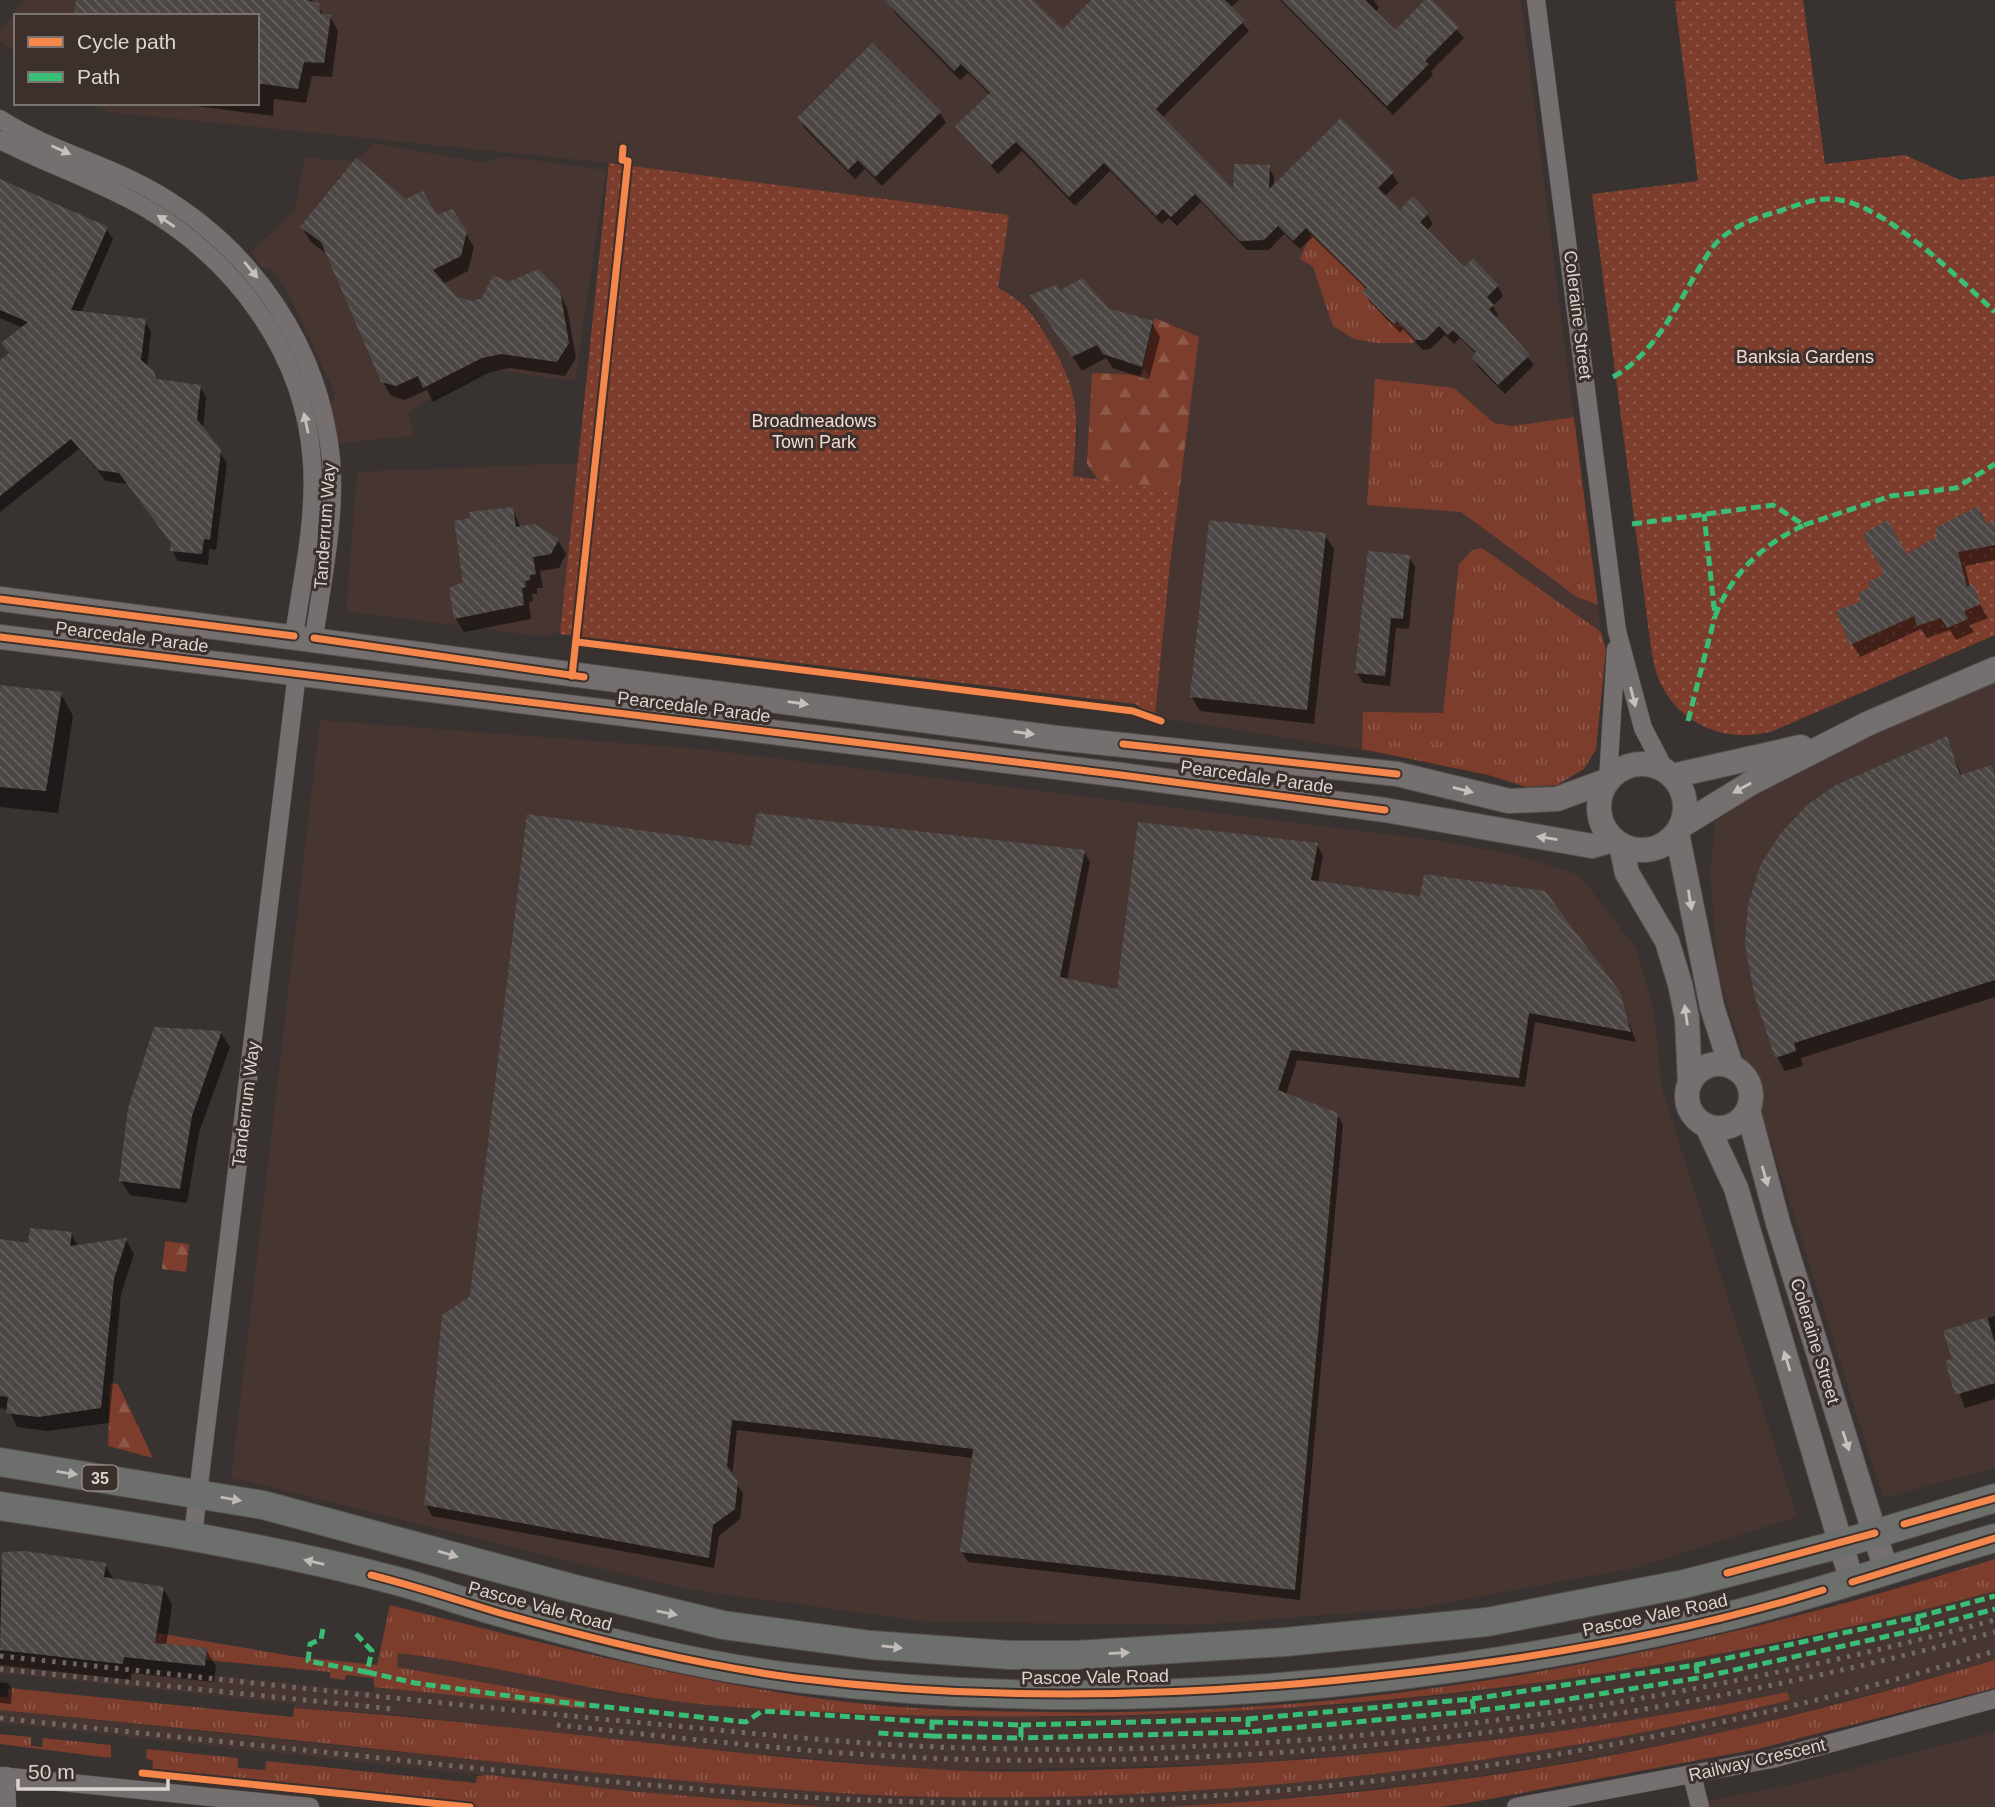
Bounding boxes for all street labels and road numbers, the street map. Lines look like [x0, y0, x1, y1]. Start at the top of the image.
street label: Coleraine Street [1560, 249, 1596, 381]
street label: Tanderrum Way [311, 462, 339, 590]
street label: Pearcedale Parade [54, 618, 210, 656]
street label: Pearcedale Parade [616, 688, 772, 726]
street label: Pearcedale Parade [1179, 756, 1335, 798]
street label: Tanderrum Way [228, 1040, 264, 1168]
street label: Coleraine Street [1786, 1276, 1844, 1406]
road number: 35 [82, 1466, 118, 1490]
street label: Pascoe Vale Road [466, 1577, 614, 1635]
street label: Pascoe Vale Road [1581, 1590, 1729, 1640]
street label: Pascoe Vale Road [1021, 1666, 1169, 1688]
street label: Railway Crescent [1687, 1735, 1827, 1785]

